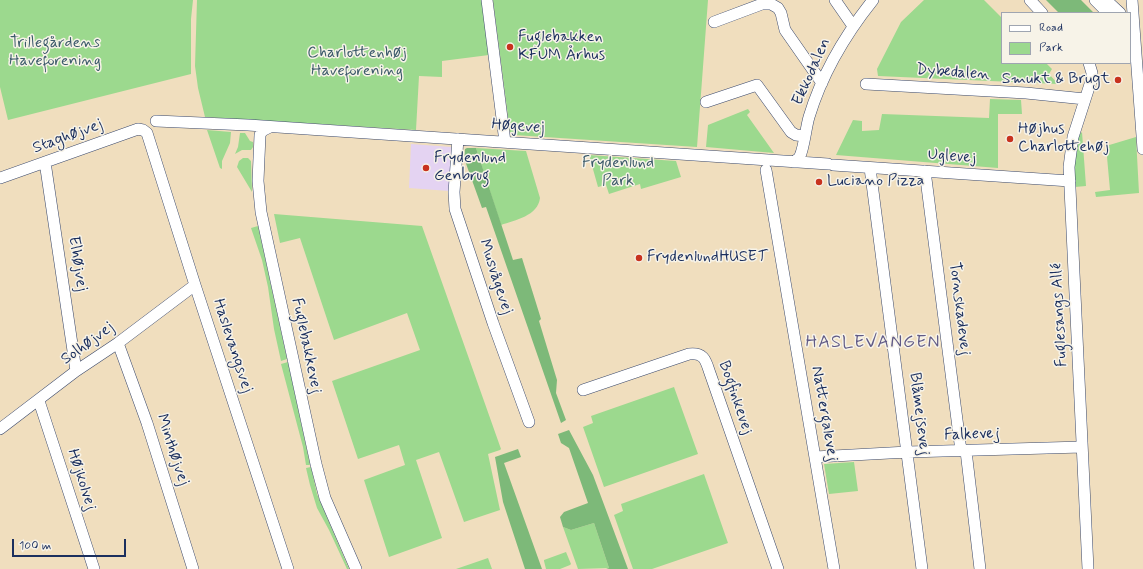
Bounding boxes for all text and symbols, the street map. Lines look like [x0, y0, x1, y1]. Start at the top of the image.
legend [1001, 12, 1131, 64]
text: Road [1039, 20, 1063, 36]
place label: Fuglebakken KFUM Århus [518, 28, 605, 66]
park label: Trillegårdens Haveforening [9, 34, 101, 72]
street label: Ekkodalen [789, 36, 835, 108]
text: Park [1039, 40, 1063, 56]
marker: Fuglebakken KFUM Århus [505, 42, 515, 52]
park label: Charlottenhøj Haveforening [307, 44, 407, 82]
street label: Dybedalen [916, 61, 990, 85]
place label: Smukt & Brugt [1002, 70, 1110, 90]
marker: Smukt & Brugt [1113, 75, 1123, 85]
street label: Staghøjvej [30, 115, 106, 159]
street label: Høgevej [491, 116, 545, 138]
place label: Højhus Charlottehøj [1018, 120, 1109, 158]
marker: Højhus Charlottehøj [1005, 134, 1015, 144]
street label: Uglevej [927, 146, 977, 168]
place label: Frydenlund Genbrug [434, 149, 506, 187]
park label: Frydenlund Park [582, 154, 654, 192]
marker: Frydenlund Genbrug [421, 163, 431, 173]
place label: Luciano Pizza [827, 172, 924, 192]
marker: Luciano Pizza [814, 177, 824, 187]
street label: Elhøjvej [63, 235, 91, 293]
street label: Musvågevej [474, 237, 516, 317]
place label: FrydenlundHUSET [647, 248, 768, 268]
marker: FrydenlundHUSET [634, 253, 644, 263]
street label: Tornskadevej [944, 261, 974, 357]
street label: Fuglesangs Allé [1048, 262, 1072, 368]
street label: Fuglebakkevej [286, 296, 326, 396]
street label: Haslevangsvej [208, 297, 256, 395]
street label: Solhøjvej [58, 318, 118, 370]
district label: HASLEVANGEN [805, 332, 941, 354]
street label: Bogfinkevej [713, 359, 757, 437]
street label: Nattergalevej [806, 365, 842, 463]
street label: Blåmejsevej [904, 371, 934, 457]
street label: Minthøjvej [151, 412, 193, 488]
street label: Falkevej [944, 424, 1000, 446]
street label: Højkolvej [62, 447, 100, 513]
scale bar [14, 531, 128, 557]
text: 100 m [19, 538, 51, 554]

